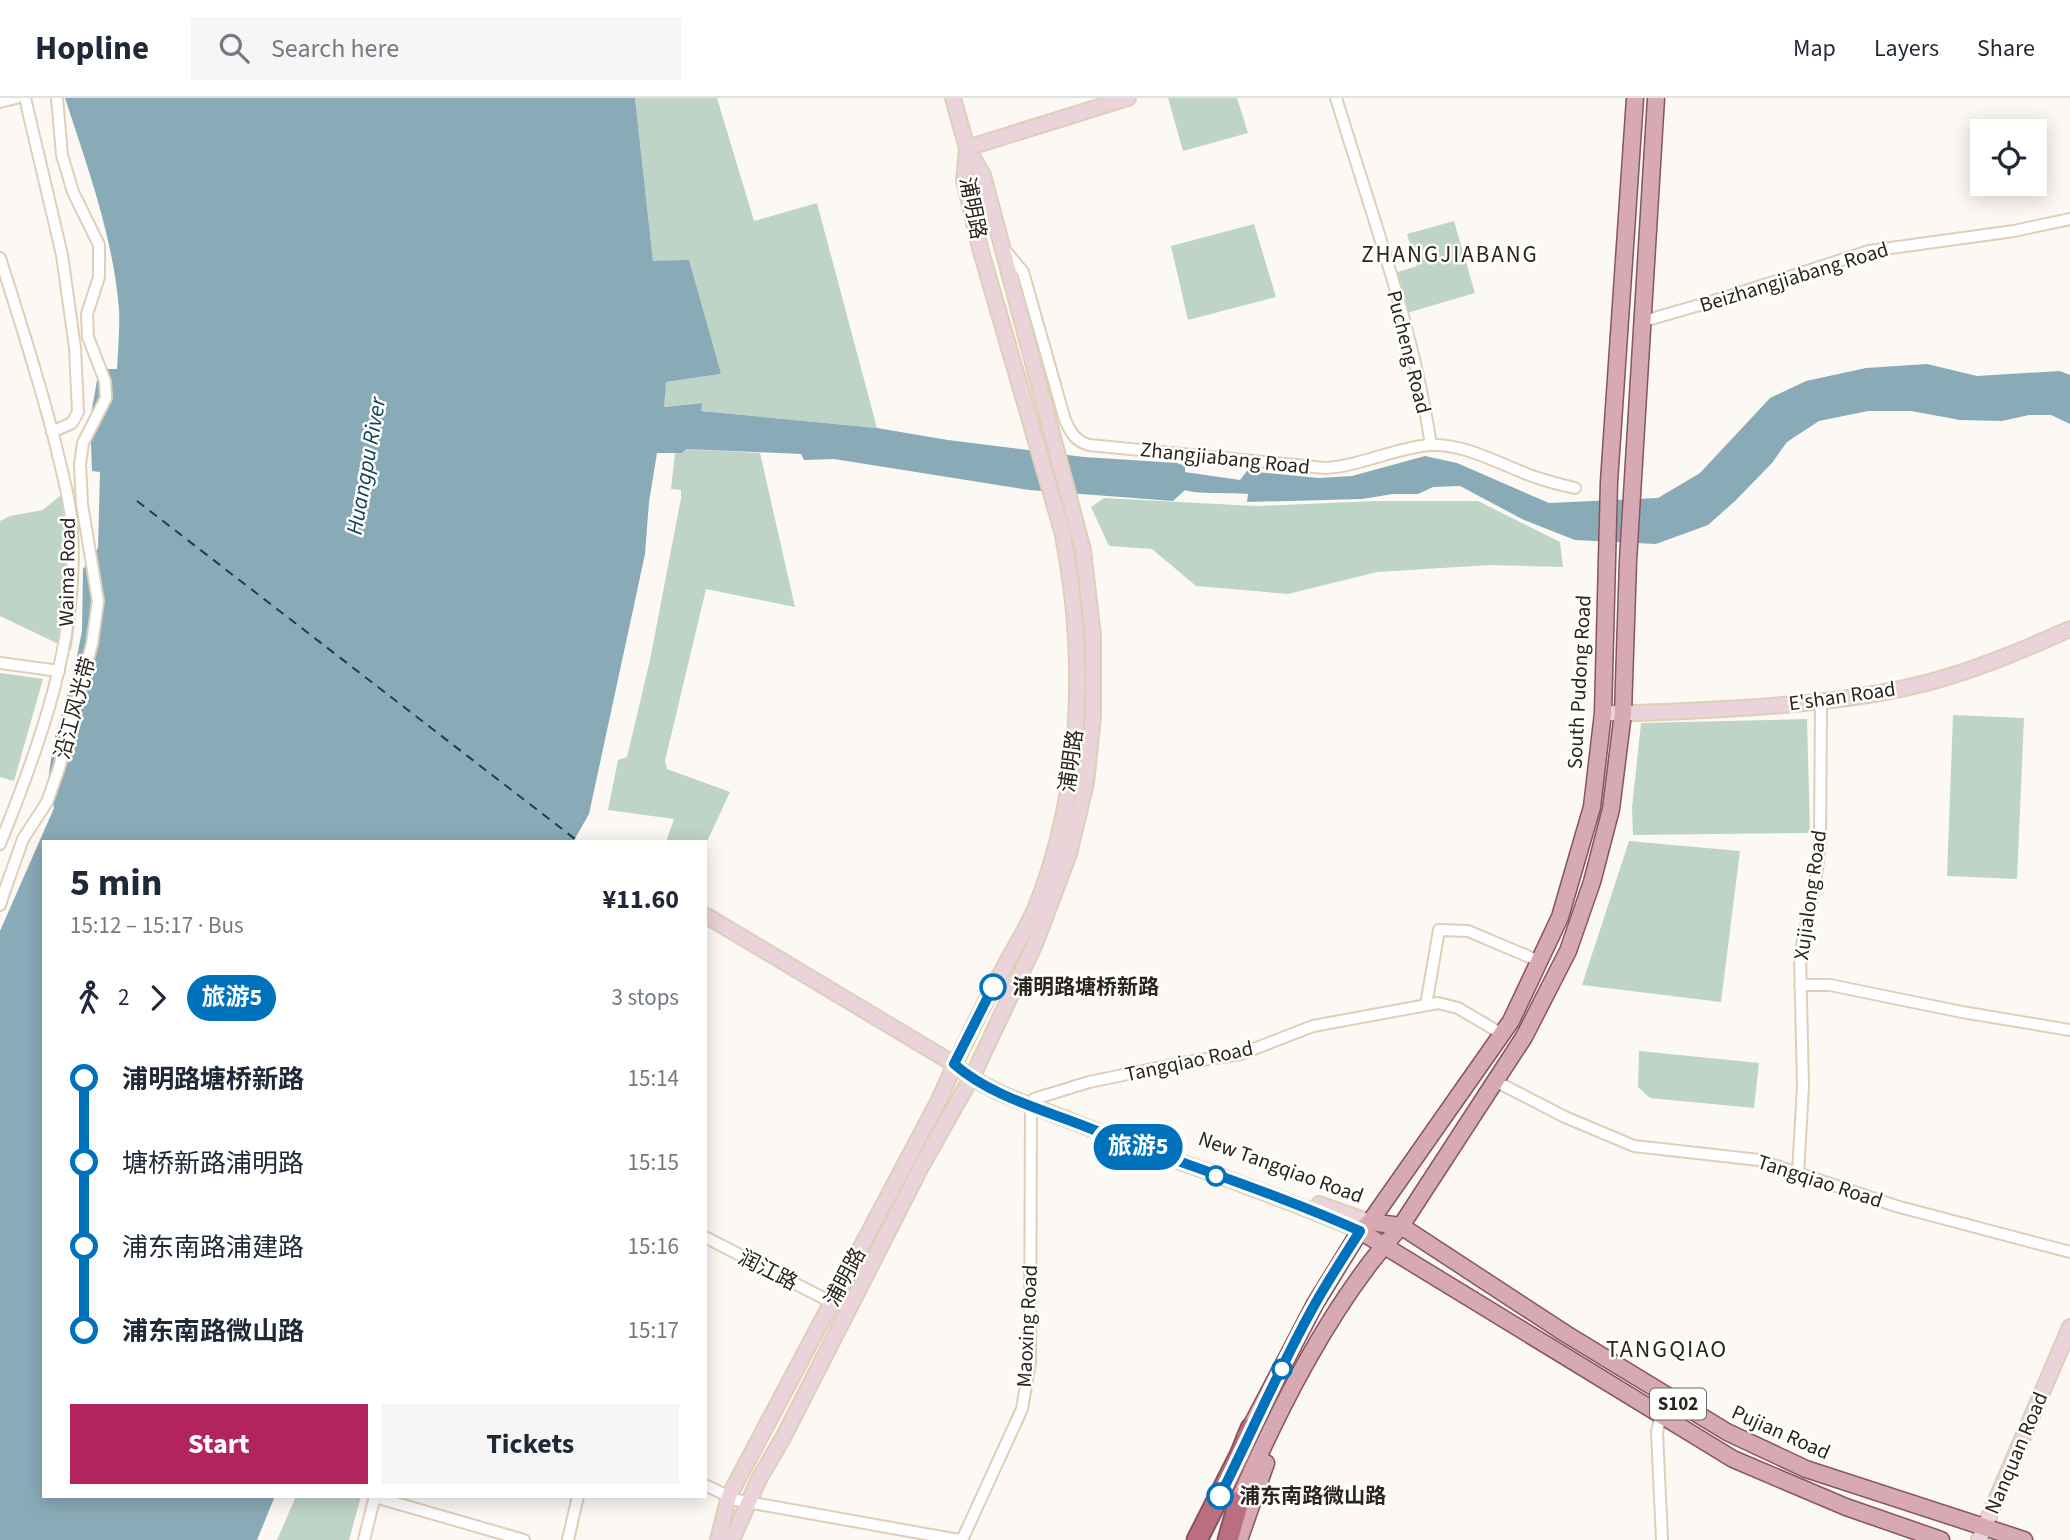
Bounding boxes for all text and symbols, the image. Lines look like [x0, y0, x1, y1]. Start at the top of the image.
search box [191, 17, 681, 80]
text: Hopline [35, 25, 149, 72]
icon: search [215, 29, 253, 67]
text: Search here [271, 30, 399, 67]
text: Map [1793, 31, 1836, 66]
text: Layers [1874, 31, 1939, 66]
text: Share [1977, 31, 2035, 66]
map controls [1970, 119, 2047, 196]
button: locate [1970, 119, 2047, 196]
street label: 浦明路 [952, 174, 994, 242]
street label: Beizhangjiabang Road [1696, 234, 1892, 320]
district label: ZHANGJIABANG [1361, 238, 1539, 271]
street label: Pucheng Road [1379, 287, 1439, 417]
water label: Huangpu River [338, 393, 395, 537]
street label: Zhangjiabang Road [1139, 434, 1311, 482]
street label: Waima Road [51, 517, 83, 627]
street label: South Pudong Road [1559, 594, 1599, 770]
street label: 沿江风光带 [47, 653, 103, 763]
street label: E'shan Road [1787, 674, 1897, 718]
street label: 浦明路 [1052, 728, 1090, 794]
street label: Xujialong Road [1786, 828, 1834, 962]
text: 5 min [70, 856, 162, 910]
text: ¥11.60 [603, 881, 679, 918]
text: 15:12 – 15:17 · Bus [70, 909, 244, 942]
place label: 浦明路塘桥新路 [1012, 972, 1159, 1002]
marker: 浦明路塘桥新路 [980, 974, 1006, 1000]
icon: walk [70, 979, 108, 1017]
icon: forward [139, 979, 177, 1017]
text: 旅游5 [201, 980, 262, 1015]
text: 2 [118, 981, 129, 1014]
text: 3 stops [612, 981, 679, 1014]
street label: Tangqiao Road [1122, 1033, 1256, 1089]
text: 浦明路塘桥新路 [122, 1061, 304, 1098]
text: 15:14 [628, 1062, 679, 1095]
street label: New Tangqiao Road [1194, 1123, 1368, 1211]
line badge: 旅游5 [1098, 1124, 1178, 1170]
text: 旅游5 [1108, 1129, 1168, 1164]
text: 塘桥新路浦明路 [122, 1145, 304, 1182]
text: 15:15 [628, 1146, 679, 1179]
street label: Tangqiao Road [1753, 1147, 1887, 1215]
unlabelled marker [1206, 1166, 1226, 1186]
text: 浦东南路浦建路 [122, 1229, 304, 1266]
text: 15:16 [628, 1230, 679, 1263]
street label: 润江路 [733, 1242, 803, 1298]
street label: 浦明路 [817, 1242, 873, 1312]
street label: Maoxing Road [1009, 1264, 1045, 1388]
text: 浦东南路微山路 [122, 1313, 304, 1350]
text: 15:17 [628, 1314, 679, 1347]
district label: TANGQIAO [1606, 1332, 1728, 1367]
unlabelled marker [1272, 1359, 1292, 1379]
street label: Nanquan Road [1977, 1387, 2055, 1519]
road number: S102 [1650, 1388, 1706, 1420]
street label: Pujian Road [1727, 1397, 1835, 1467]
button: Start [70, 1404, 368, 1484]
button: Tickets [382, 1404, 679, 1484]
place label: 浦东南路微山路 [1239, 1481, 1386, 1511]
marker: 浦东南路微山路 [1207, 1483, 1233, 1509]

